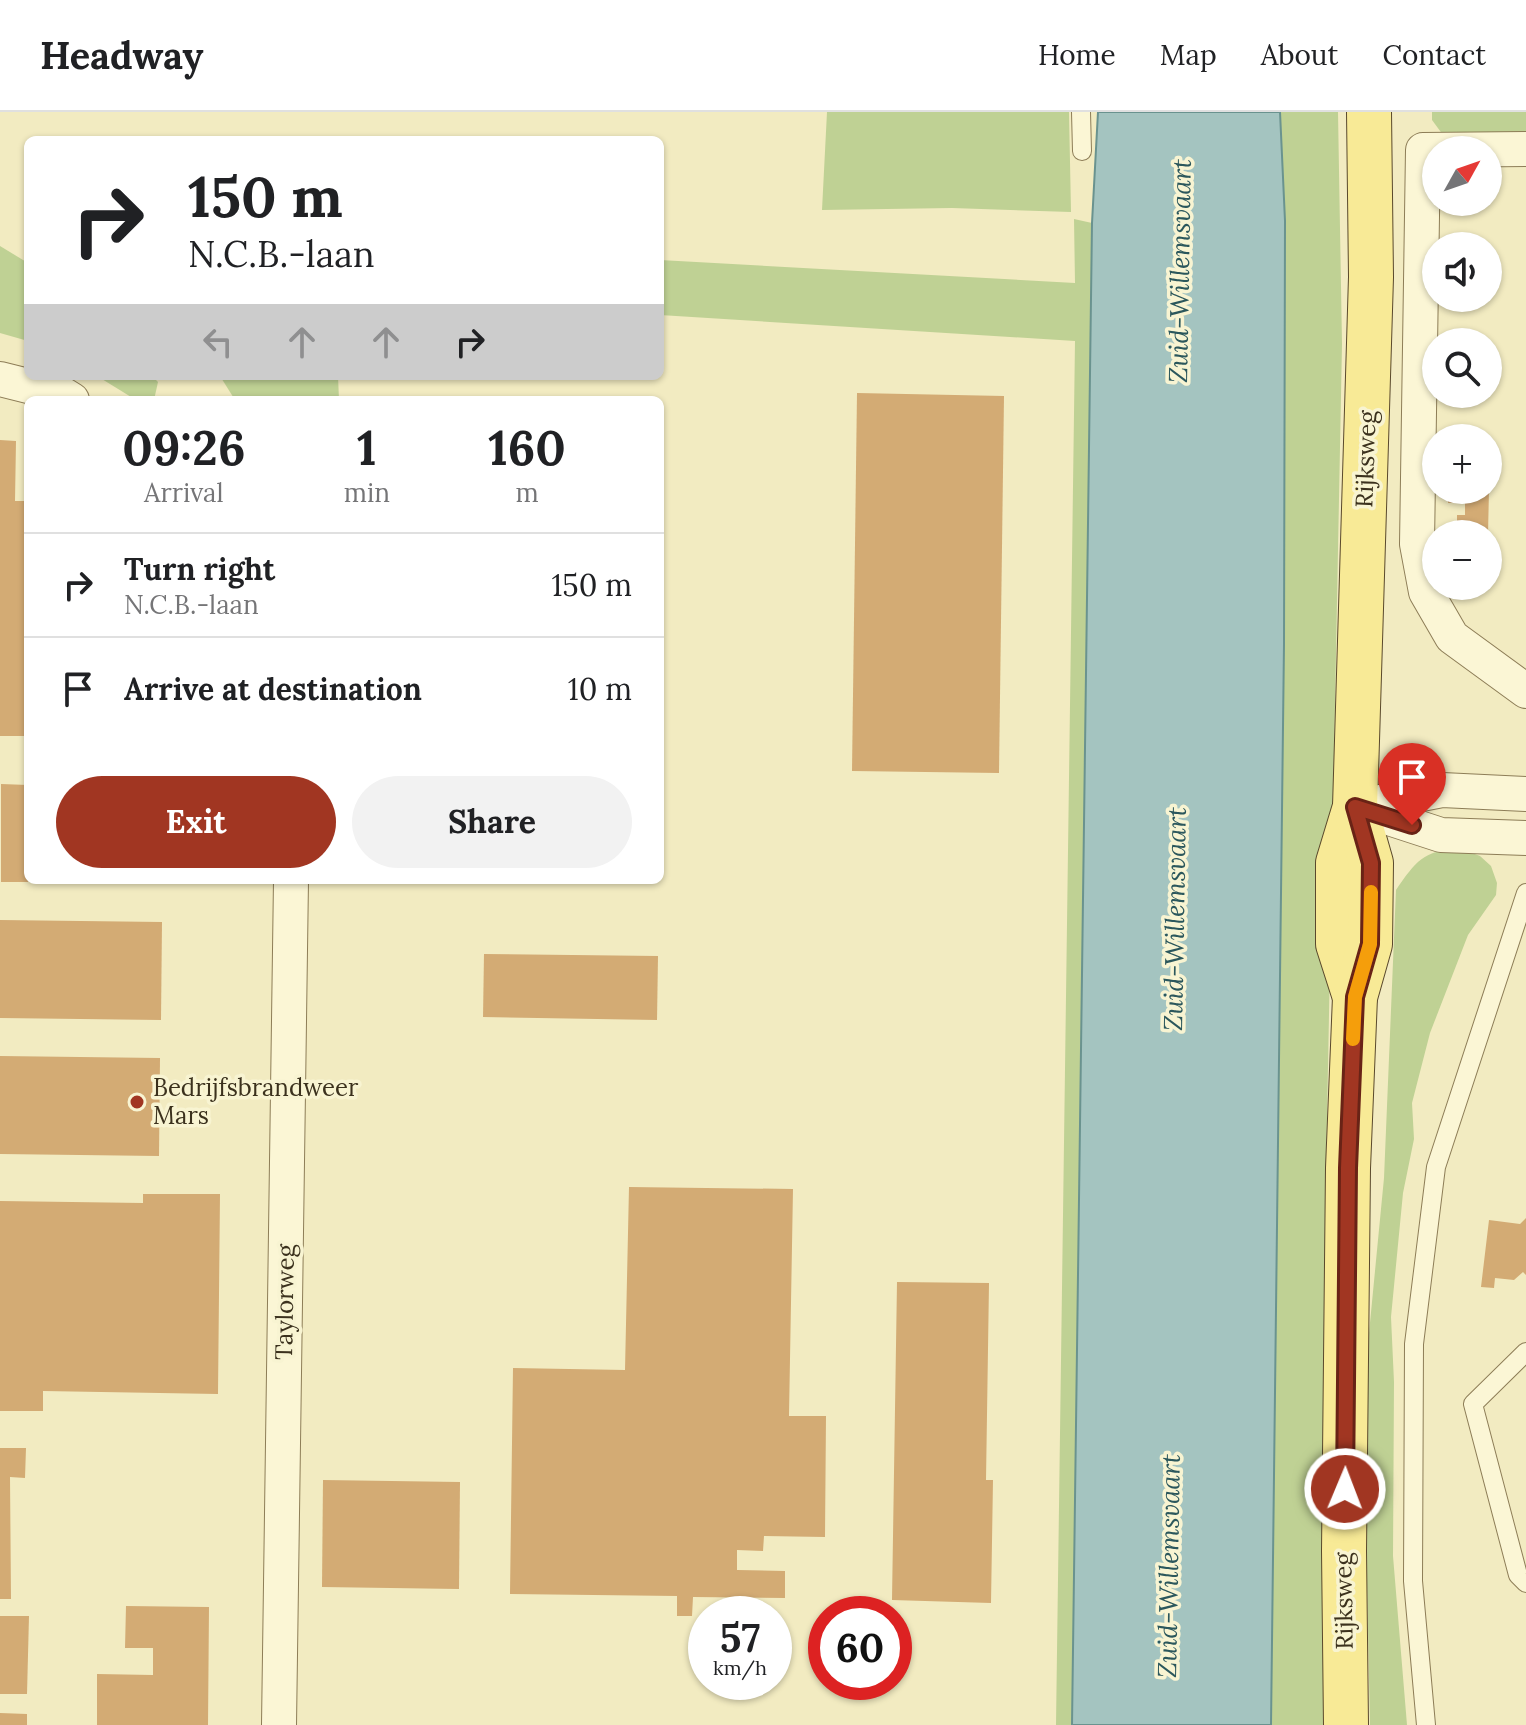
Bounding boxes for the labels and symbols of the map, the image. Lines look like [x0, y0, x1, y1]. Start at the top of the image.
north arrow [1422, 136, 1502, 216]
water label: Zuid-Willemsvaart [1161, 158, 1198, 383]
street label: Rijksweg [1348, 409, 1383, 508]
pin [1378, 743, 1446, 825]
water label: Zuid-Willemsvaart [1156, 806, 1193, 1031]
place label: Bedrijfsbrandweer Mars [153, 1072, 359, 1131]
marker: Bedrijfsbrandweer Mars [128, 1093, 146, 1111]
street label: Taylorweg [268, 1243, 301, 1360]
position arrow [1303, 1447, 1387, 1531]
water label: Zuid-Willemsvaart [1150, 1453, 1187, 1678]
street label: Rijksweg [1327, 1551, 1360, 1650]
speed limit sign: 60 [808, 1596, 912, 1700]

